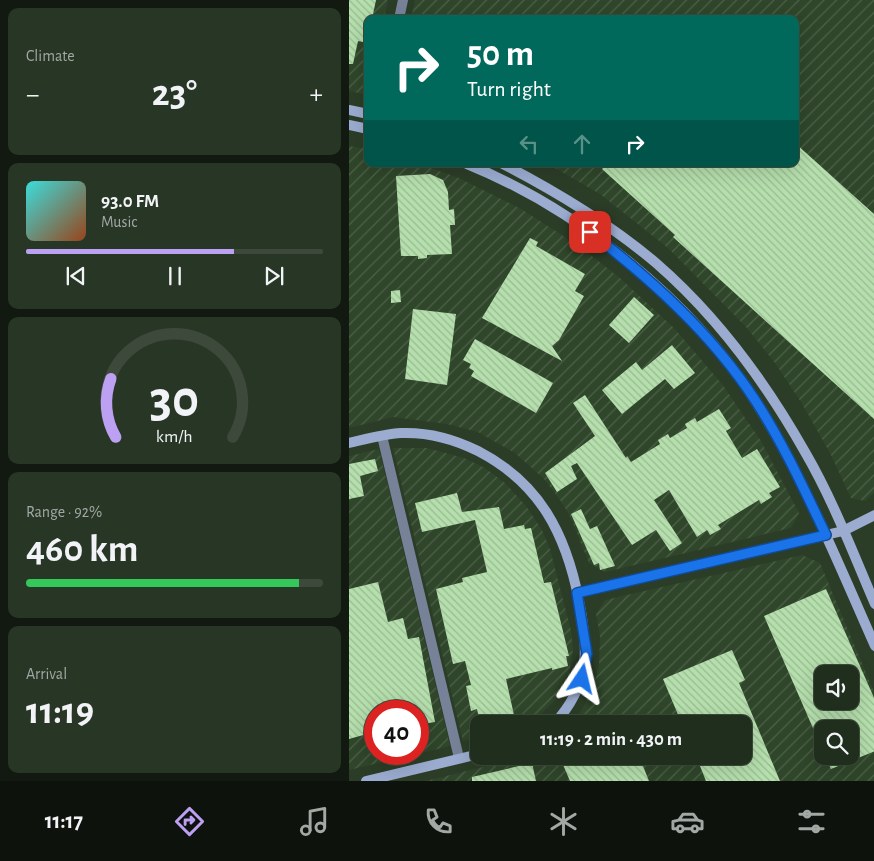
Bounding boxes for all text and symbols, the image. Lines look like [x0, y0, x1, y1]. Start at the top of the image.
icon: right [384, 35, 449, 100]
text: 50 m [467, 37, 534, 72]
text: Climate [26, 48, 75, 64]
text: 23° [152, 75, 197, 113]
text: Turn right [467, 78, 551, 100]
text: − [26, 81, 39, 109]
text: + [310, 81, 323, 109]
icon: left [515, 130, 543, 158]
icon: ahead [568, 130, 596, 158]
icon: right [621, 130, 649, 158]
text: 93.0 FM [101, 192, 159, 211]
pin [569, 211, 611, 253]
text: Music [101, 214, 137, 230]
icon: arrive [576, 218, 604, 246]
icon: previous [62, 262, 90, 290]
icon: pause [161, 262, 189, 290]
icon: next [260, 262, 288, 290]
text: 30 [150, 374, 199, 426]
text: km/h [156, 428, 193, 446]
text: Range · 92% [26, 504, 102, 520]
text: 460 km [26, 531, 138, 569]
position arrow [555, 652, 607, 704]
map controls [814, 665, 859, 765]
button: sound [814, 665, 859, 710]
text: Arrival [26, 666, 67, 682]
text: 11:19 [26, 693, 94, 731]
speed limit sign: 40 [364, 700, 429, 765]
button: search [814, 720, 859, 765]
text: 11:19 · 2 min · 430 m [540, 730, 682, 749]
icon: directions [172, 804, 207, 839]
icon: music [297, 804, 332, 839]
icon: phone [421, 804, 456, 839]
icon: climate [546, 804, 581, 839]
icon: car [670, 804, 705, 839]
icon: filters [794, 804, 829, 839]
text: 11:17 [45, 810, 83, 832]

